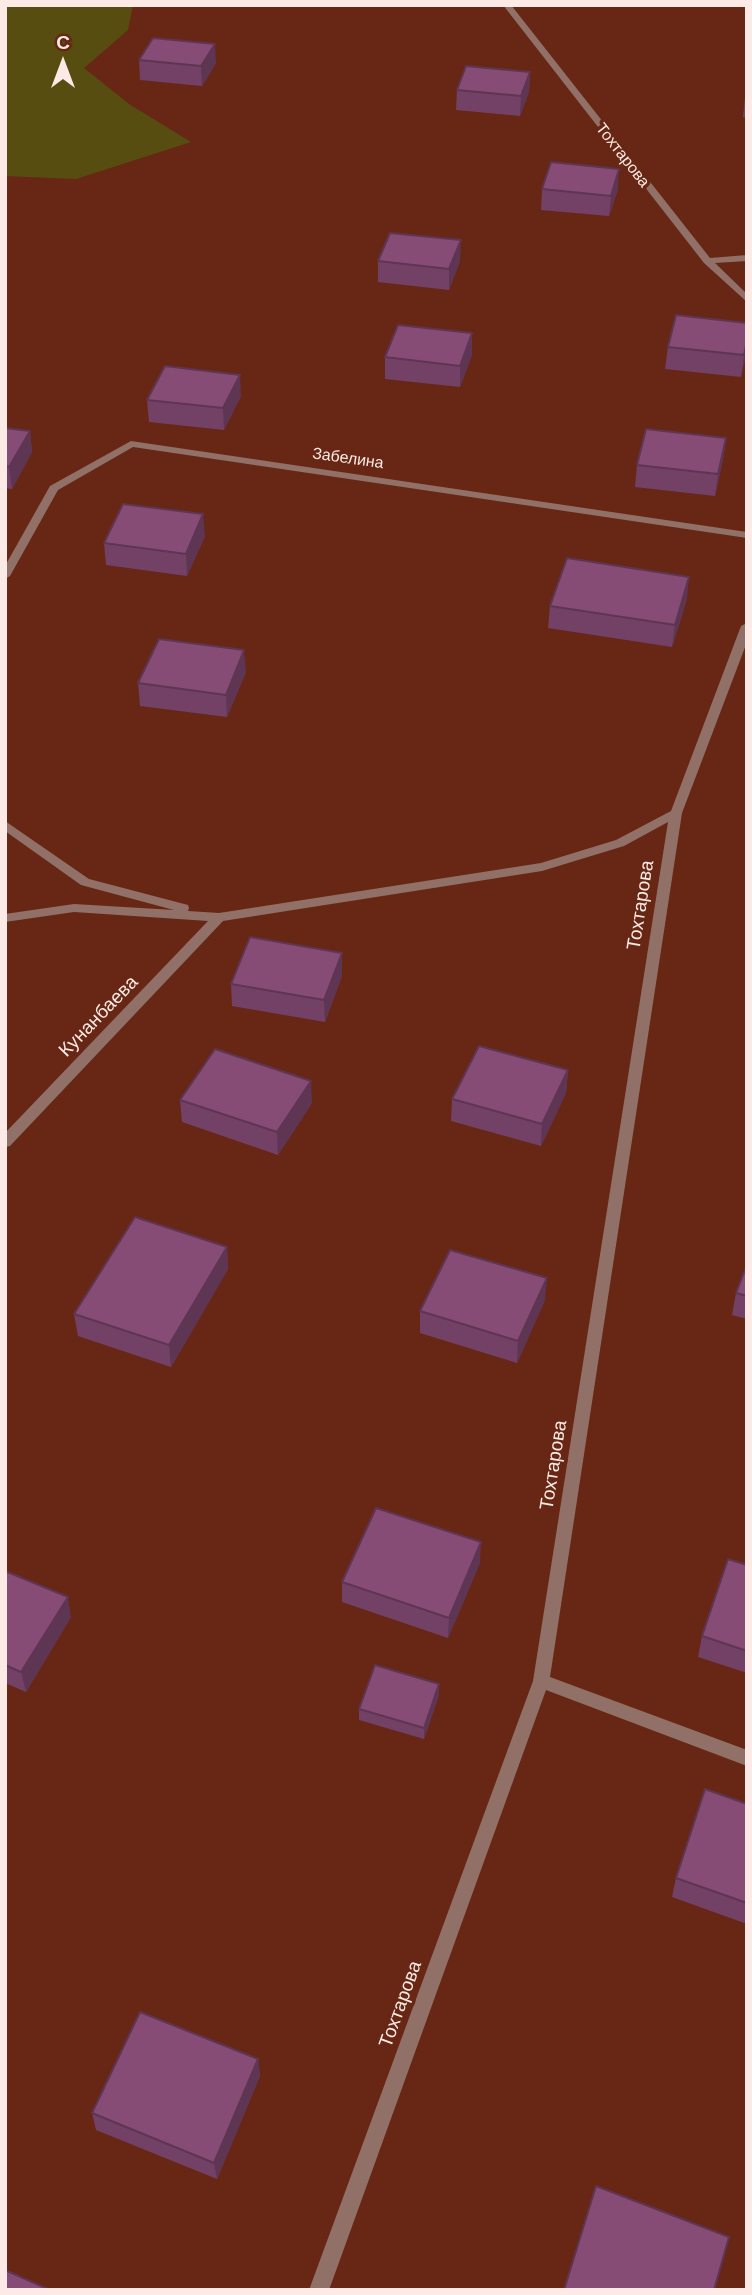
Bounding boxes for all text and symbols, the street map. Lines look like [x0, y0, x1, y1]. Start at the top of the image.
north arrow [28, 28, 98, 98]
text: С [56, 30, 70, 53]
street label: Тохтарова [592, 119, 654, 191]
street label: Забелина [311, 443, 385, 473]
street label: Тохтарова [622, 859, 658, 951]
street label: Кунанбаева [54, 971, 142, 1061]
street label: Тохтарова [535, 1419, 571, 1511]
street label: Тохтарова [374, 1958, 426, 2050]

